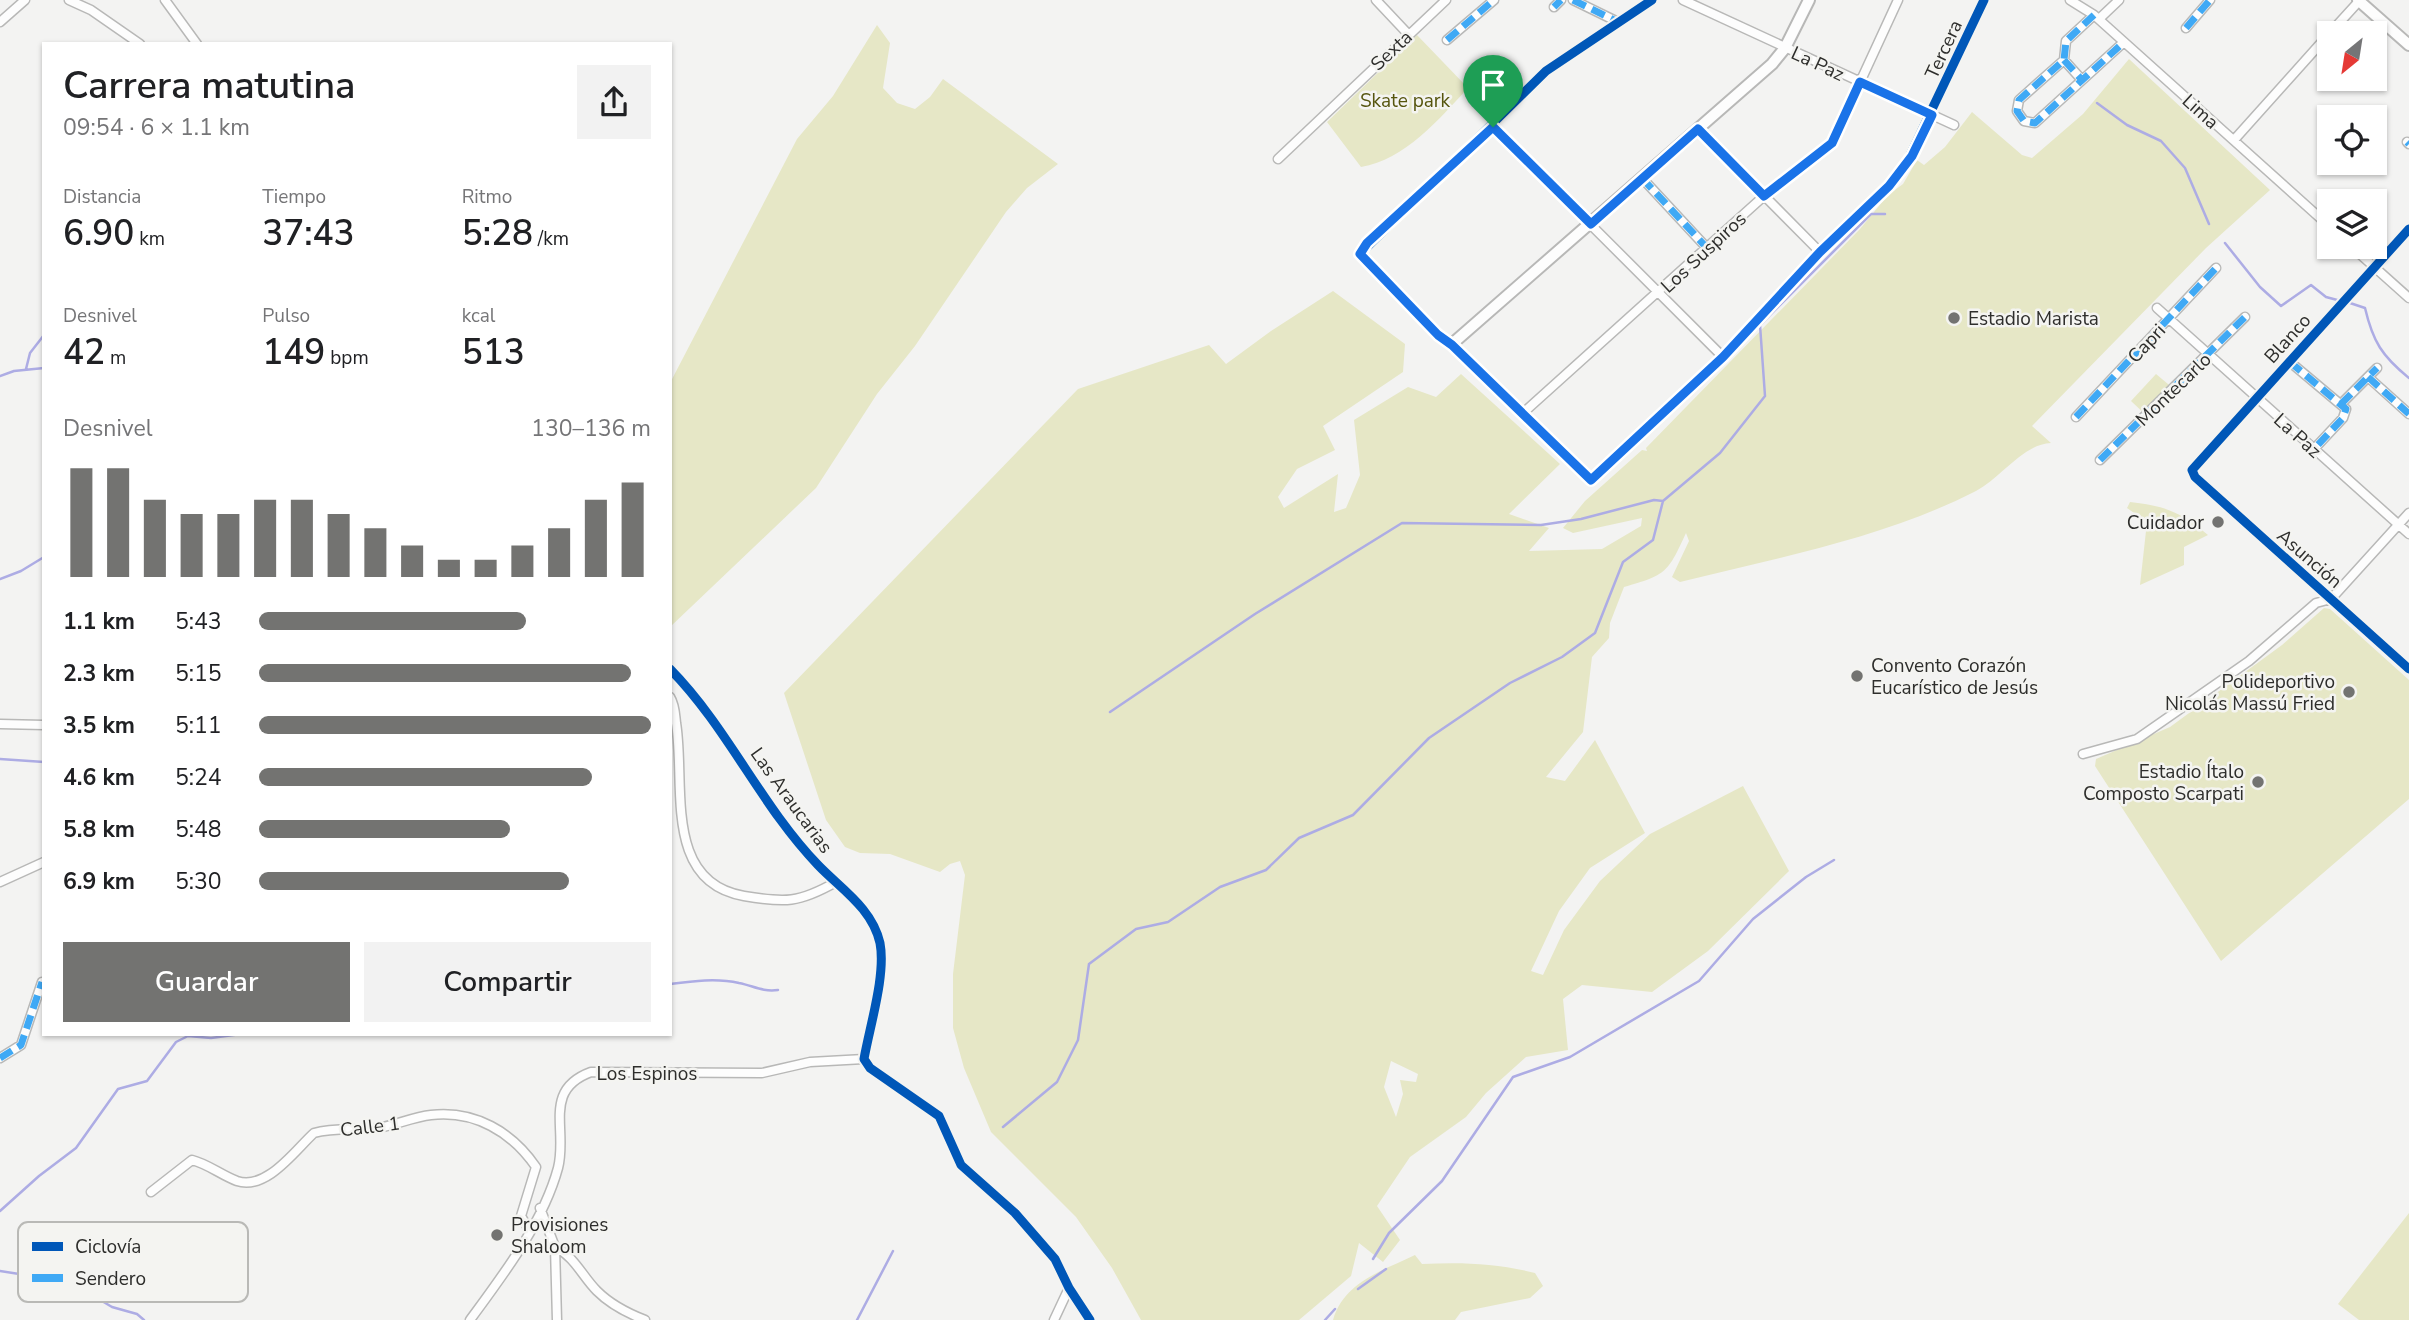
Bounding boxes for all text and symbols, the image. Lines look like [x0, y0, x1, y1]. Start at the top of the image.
street label: Tercera [1919, 16, 1969, 83]
north arrow [2317, 21, 2387, 91]
map controls [2317, 21, 2387, 259]
street label: Sexta [1365, 25, 1418, 77]
street label: La Paz [1787, 40, 1848, 88]
pin [1463, 55, 1523, 127]
text: Carrera matutina [63, 60, 356, 111]
button: share [577, 65, 651, 139]
icon: arrive [1474, 66, 1512, 104]
park label: Skate park [1360, 88, 1451, 114]
street label: Lima [2176, 88, 2224, 135]
button: locate [2317, 105, 2387, 175]
text: 09:54 · 6 × 1.1 km [63, 112, 250, 143]
text: Distancia [63, 184, 141, 210]
text: Tiempo [262, 184, 326, 210]
text: Ritmo [462, 184, 512, 210]
button: layers [2317, 189, 2387, 259]
street label: Los Suspiros [1655, 206, 1752, 299]
text: 6.90 [63, 210, 134, 257]
text: 37:43 [262, 210, 355, 257]
text: 5:28 [462, 210, 533, 257]
text: km [134, 226, 165, 252]
text: /km [533, 226, 569, 252]
text: Desnivel [63, 303, 137, 329]
text: Pulso [262, 303, 310, 329]
text: kcal [462, 303, 495, 329]
place label: Estadio Marista [1968, 306, 2099, 332]
street label: Blanco [2259, 308, 2317, 369]
marker: Estadio Marista [1946, 310, 1962, 326]
street label: Capri [2122, 318, 2172, 369]
text: 42 [63, 329, 105, 376]
text: 149 [262, 329, 325, 376]
text: 513 [462, 329, 525, 376]
text: m [105, 345, 126, 371]
text: bpm [325, 345, 369, 371]
street label: Montecarlo [2130, 347, 2217, 432]
street label: La Paz [2268, 407, 2327, 464]
text: Desnivel [63, 413, 153, 444]
text: 130–136 m [531, 413, 651, 444]
place label: Cuidador [2127, 510, 2204, 536]
marker: Cuidador [2210, 514, 2226, 530]
street label: Asunción [2271, 523, 2348, 594]
text: 1.1 km [63, 606, 135, 637]
text: 5:43 [175, 606, 222, 637]
place label: Convento Corazón Eucarístico de Jesús [1871, 653, 2038, 701]
text: 2.3 km [63, 658, 135, 689]
text: 5:15 [175, 658, 222, 689]
marker: Convento Corazón Eucarístico de Jesús [1849, 668, 1865, 684]
place label: Polideportivo Nicolás Massú Fried [2165, 669, 2335, 717]
marker: Polideportivo Nicolás Massú Fried [2341, 684, 2357, 700]
text: 3.5 km [63, 710, 135, 741]
text: 5:11 [175, 710, 222, 741]
street label: Las Araucarias [744, 742, 838, 859]
place label: Estadio Ítalo Composto Scarpati [2083, 759, 2244, 807]
text: 4.6 km [63, 762, 135, 793]
text: 5:24 [175, 762, 222, 793]
marker: Estadio Ítalo Composto Scarpati [2250, 774, 2266, 790]
text: 5.8 km [63, 814, 135, 845]
text: 5:48 [175, 814, 222, 845]
text: 6.9 km [63, 866, 135, 897]
text: 5:30 [175, 866, 222, 897]
button: Guardar [63, 942, 350, 1022]
button: Compartir [364, 942, 651, 1022]
street label: Los Espinos [597, 1061, 697, 1087]
street label: Calle 1 [339, 1110, 402, 1144]
place label: Provisiones Shaloom [511, 1212, 608, 1260]
legend [18, 1222, 248, 1302]
marker: Provisiones Shaloom [489, 1227, 505, 1243]
text: Ciclovía [75, 1234, 141, 1260]
text: Sendero [75, 1266, 146, 1292]

